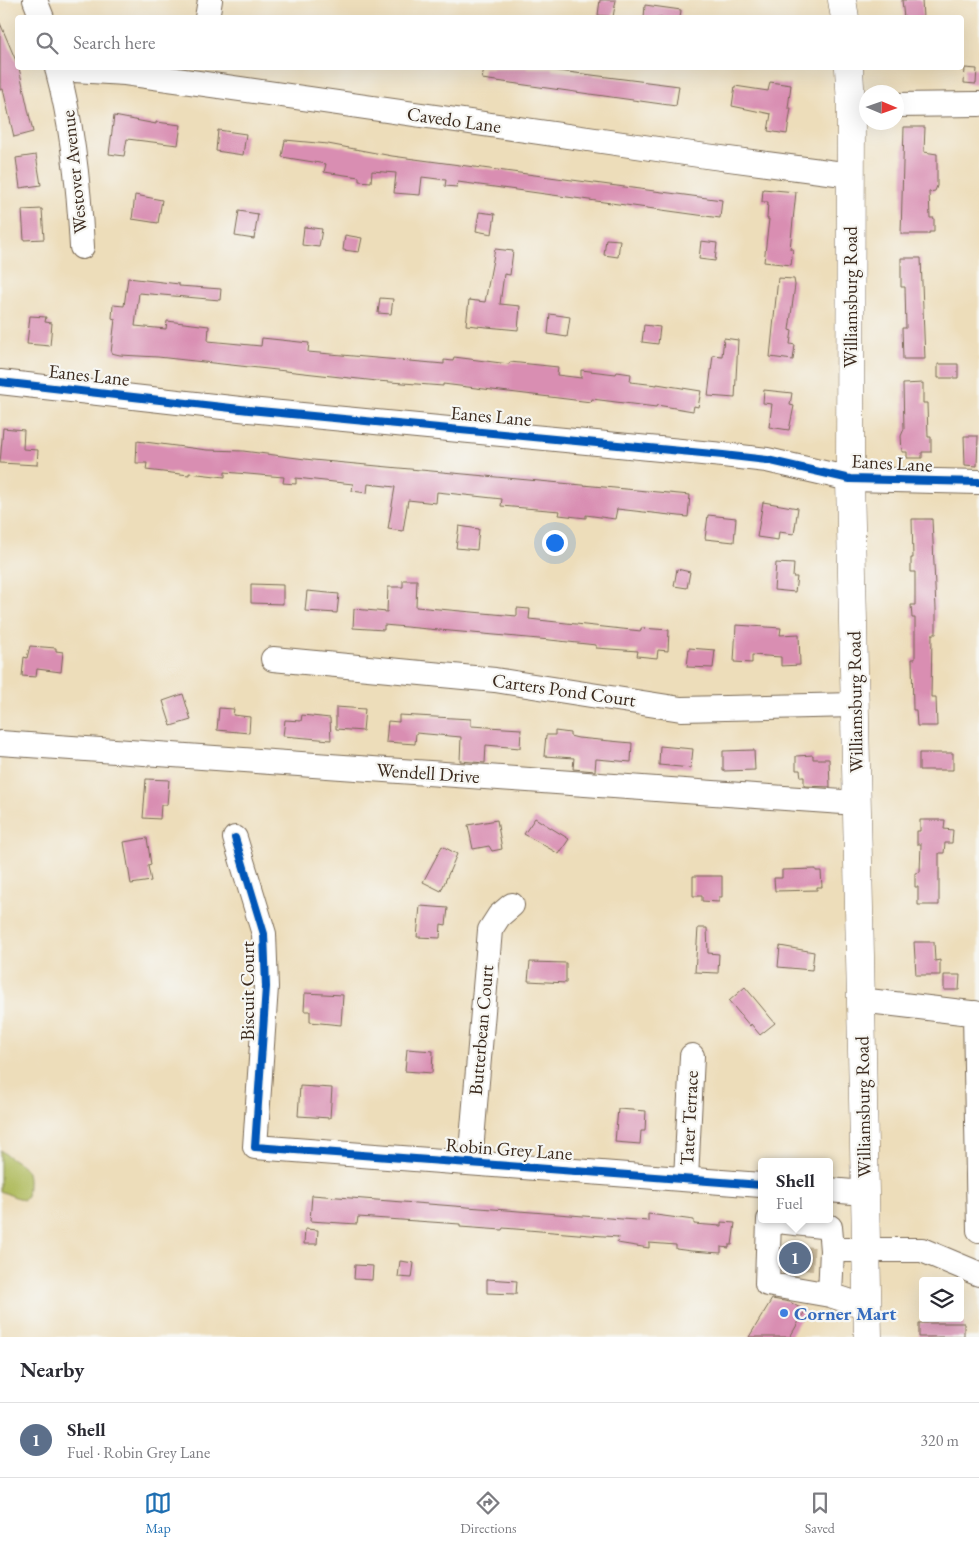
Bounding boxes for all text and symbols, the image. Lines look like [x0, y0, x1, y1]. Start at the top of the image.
search box [15, 15, 964, 70]
icon: search [33, 29, 61, 57]
text: Search here [73, 30, 155, 55]
north arrow [859, 85, 904, 130]
street label: Cavedo Lane [405, 101, 503, 139]
street label: Westover Avenue [55, 109, 93, 235]
street label: Williamsburg Road [838, 226, 863, 368]
street label: Eanes Lane [47, 358, 131, 392]
street label: Eanes Lane [449, 400, 533, 432]
street label: Eanes Lane [851, 448, 933, 478]
your location [542, 530, 568, 556]
street label: Williamsburg Road [841, 630, 869, 773]
street label: Carters Pond Court [491, 668, 637, 712]
street label: Wendell Drive [376, 757, 480, 789]
street label: Biscuit Court [235, 941, 260, 1041]
street label: Butterbean Court [463, 964, 499, 1096]
street label: Williamsburg Road [849, 1035, 877, 1178]
street label: Tater Terrace [674, 1070, 704, 1166]
street label: Robin Grey Lane [445, 1132, 573, 1166]
popup [758, 1158, 833, 1223]
text: Shell [776, 1168, 815, 1193]
text: Fuel [776, 1193, 803, 1214]
pin: 1 [779, 1239, 811, 1277]
map controls [919, 1277, 964, 1322]
button: layers [919, 1277, 964, 1322]
place label: Corner Mart [794, 1301, 896, 1326]
marker: Corner Mart [778, 1307, 790, 1319]
text: Nearby [20, 1356, 84, 1383]
text: Shell [67, 1417, 106, 1442]
text: 1 [32, 1430, 40, 1451]
text: 320 m [920, 1430, 959, 1451]
text: Fuel · Robin Grey Lane [67, 1442, 210, 1463]
tab: Map [144, 1489, 172, 1537]
tab: Directions [460, 1489, 517, 1537]
tab: Saved [805, 1489, 835, 1537]

